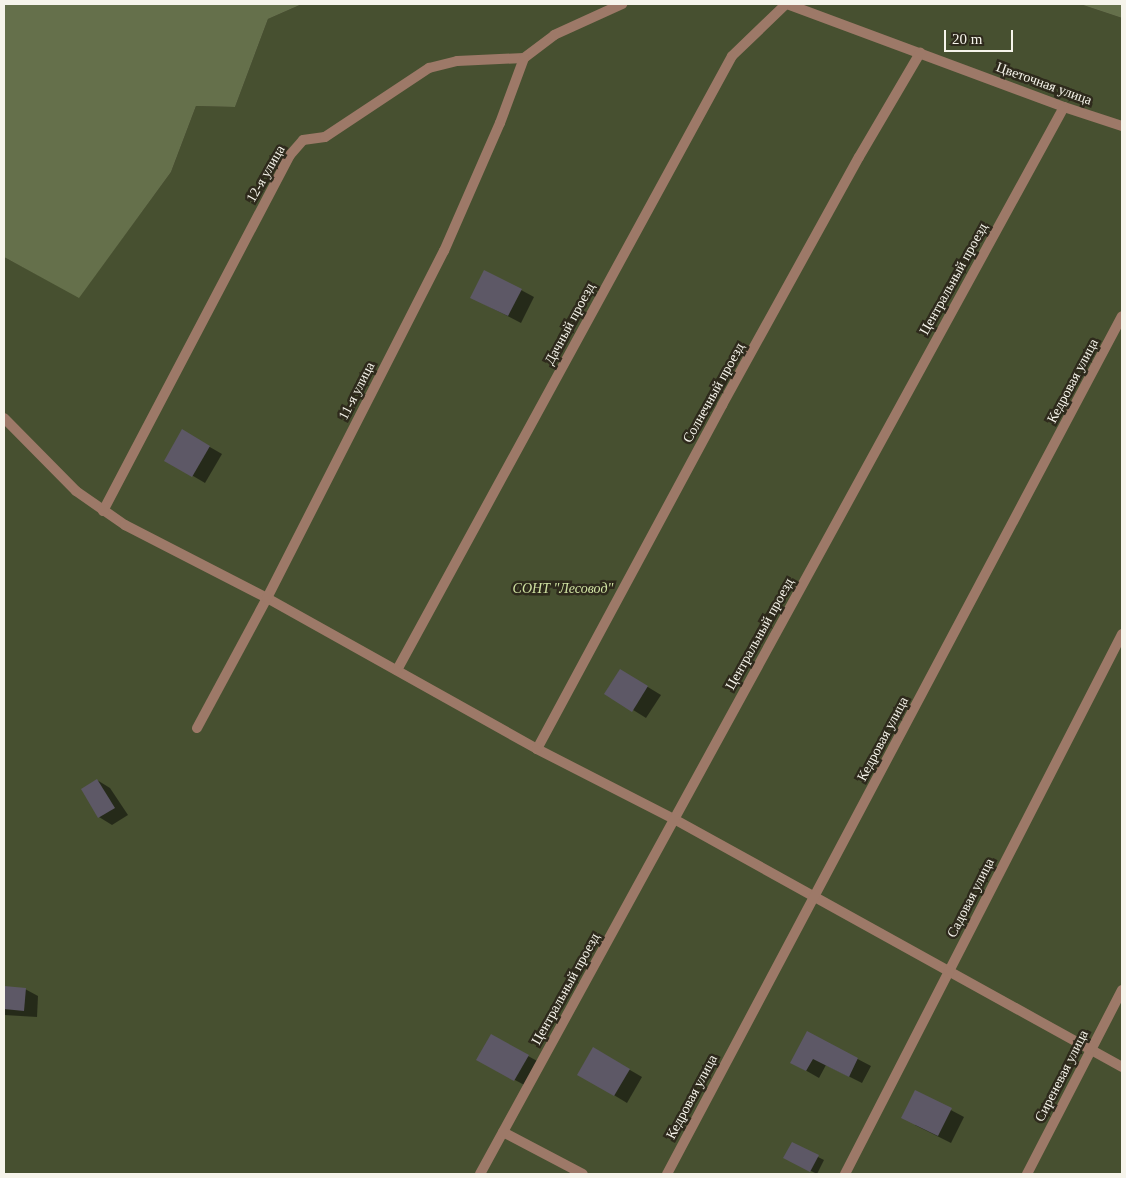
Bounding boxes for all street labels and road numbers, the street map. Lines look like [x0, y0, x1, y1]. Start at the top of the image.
street label: Цветочная улица [994, 59, 1094, 109]
street label: 12-я улица [243, 142, 289, 206]
street label: Центральный проезд [916, 220, 992, 338]
street label: Дачный проезд [541, 280, 599, 368]
street label: Кедровая улица [1044, 336, 1102, 426]
street label: Солнечный проезд [680, 340, 748, 446]
street label: 11-я улица [335, 359, 379, 423]
street label: Центральный проезд [722, 575, 798, 693]
street label: Кедровая улица [854, 694, 912, 784]
street label: Садовая улица [944, 856, 998, 940]
street label: Центральный проезд [528, 930, 604, 1048]
street label: Сиреневая улица [1032, 1027, 1092, 1125]
street label: Кедровая улица [663, 1052, 721, 1142]

